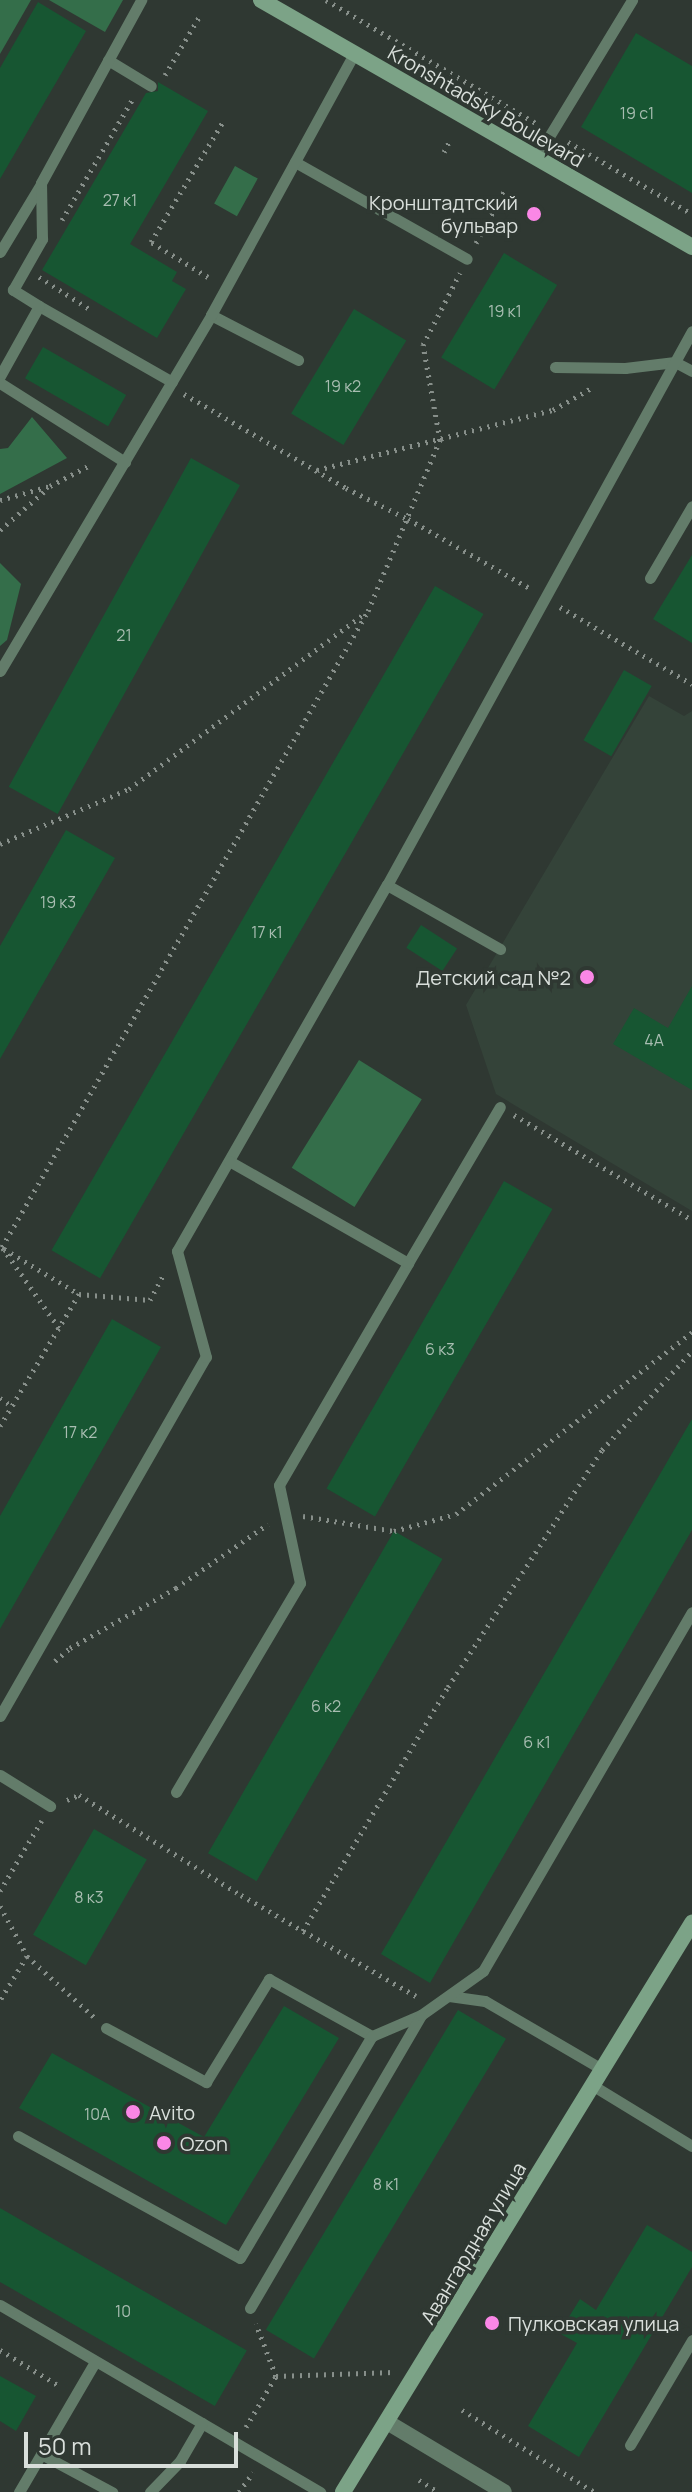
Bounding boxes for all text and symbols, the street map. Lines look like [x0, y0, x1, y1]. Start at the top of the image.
street label: Kronshtadsky Boulevard [384, 40, 588, 172]
house number: 19 с1 [620, 103, 654, 123]
house number: 27 к1 [103, 190, 137, 210]
place label: Кронштадтский бульвар [369, 190, 518, 237]
marker: Кронштадтский бульвар [525, 205, 543, 223]
house number: 19 к1 [488, 301, 522, 321]
house number: 19 к2 [325, 376, 361, 396]
house number: 21 [116, 625, 132, 645]
house number: 19 к3 [40, 892, 76, 912]
house number: 17 к1 [251, 922, 283, 942]
place label: Детский сад №2 [415, 965, 571, 989]
marker: Детский сад №2 [578, 968, 596, 986]
house number: 4А [644, 1030, 664, 1050]
house number: 6 к3 [425, 1339, 455, 1359]
house number: 17 к2 [63, 1422, 97, 1442]
house number: 6 к2 [311, 1696, 341, 1716]
house number: 6 к1 [523, 1732, 551, 1752]
house number: 8 к3 [74, 1887, 104, 1907]
place label: Avito [149, 2100, 195, 2124]
marker: Avito [124, 2103, 142, 2121]
house number: 10А [84, 2104, 110, 2124]
place label: Ozon [180, 2131, 228, 2155]
marker: Ozon [155, 2134, 173, 2152]
street label: Авангардная улица [415, 2158, 531, 2328]
house number: 8 к1 [373, 2174, 399, 2194]
house number: 10 [115, 2301, 131, 2321]
place label: Пулковская улица [508, 2311, 679, 2335]
marker: Пулковская улица [483, 2314, 501, 2332]
scale bar [28, 2416, 242, 2466]
text: 50 m [38, 2429, 92, 2462]

